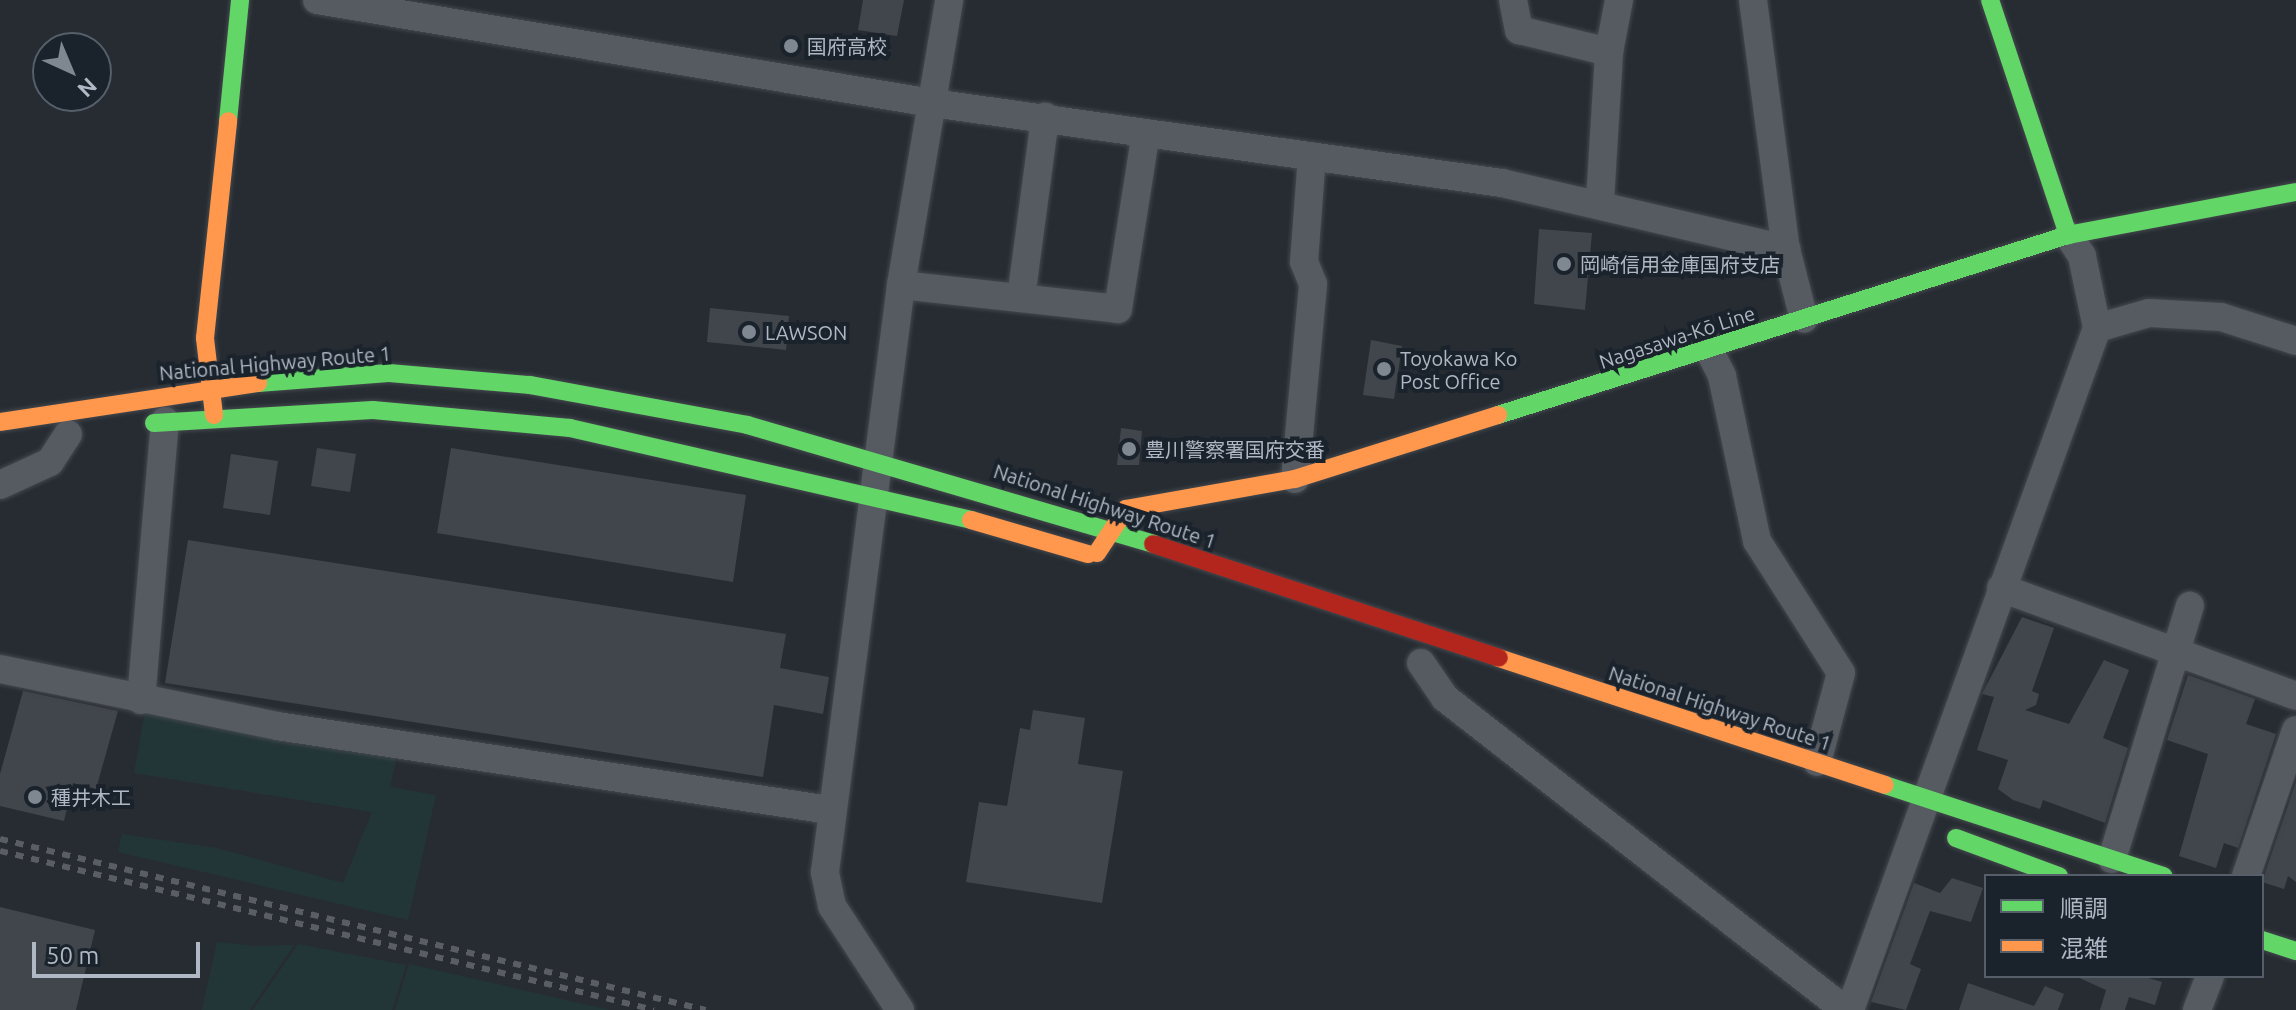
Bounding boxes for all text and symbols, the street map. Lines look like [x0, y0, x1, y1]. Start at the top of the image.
north arrow [32, 32, 112, 112]
place label: 国府高校 [807, 34, 887, 58]
marker: 国府高校 [782, 37, 800, 55]
text: N [73, 73, 102, 103]
place label: 岡崎信用金庫国府支店 [1580, 252, 1780, 276]
marker: 岡崎信用金庫国府支店 [1555, 255, 1573, 273]
street label: Nagasawa-Kō Line [1596, 300, 1758, 374]
place label: LAWSON [765, 320, 847, 344]
marker: LAWSON [740, 323, 758, 341]
street label: National Highway Route 1 [158, 341, 392, 385]
place label: Toyokawa Ko Post Office [1400, 346, 1517, 393]
marker: Toyokawa Ko Post Office [1375, 360, 1393, 378]
place label: 豊川警察署国府交番 [1145, 437, 1325, 461]
marker: 豊川警察署国府交番 [1120, 440, 1138, 458]
street label: National Highway Route 1 [991, 459, 1219, 553]
street label: National Highway Route 1 [1606, 661, 1834, 755]
place label: 種井木工 [51, 785, 131, 809]
marker: 種井木工 [26, 788, 44, 806]
legend [1984, 874, 2264, 978]
text: 順調 [2060, 895, 2108, 922]
scale bar [36, 926, 204, 976]
text: 混雑 [2060, 935, 2108, 962]
text: 50 m [46, 942, 99, 969]

